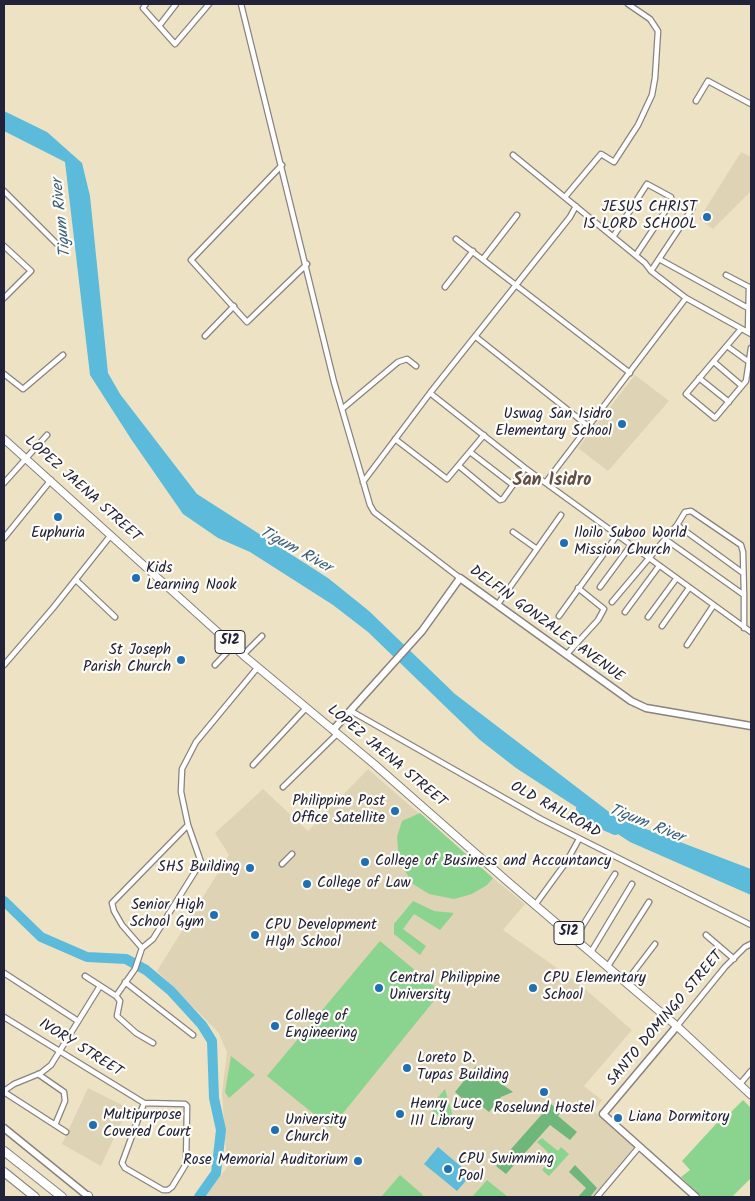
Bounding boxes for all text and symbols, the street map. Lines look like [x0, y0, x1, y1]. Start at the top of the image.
water label: Tigum River [49, 178, 77, 258]
place label: JESUS CHRIST IS LORD SCHOOL [583, 199, 697, 234]
marker: JESUS CHRIST IS LORD SCHOOL [701, 211, 713, 223]
place label: Uswag San Isidro Elementary School [495, 406, 612, 441]
marker: Uswag San Isidro Elementary School [616, 418, 628, 430]
street label: LOPEZ JAENA STREET [20, 433, 144, 547]
district label: San Isidro [512, 471, 592, 493]
marker: Euphuria [52, 511, 64, 523]
water label: Tigum River [256, 523, 334, 579]
place label: Euphuria [31, 525, 85, 543]
place label: Iloilo Suboo World Mission Church [574, 525, 686, 560]
marker: Iloilo Suboo World Mission Church [558, 537, 570, 549]
place label: Kids Learning Nook [146, 560, 236, 595]
street label: DELFIN GONZALES AVENUE [465, 563, 627, 687]
marker: Kids Learning Nook [130, 572, 142, 584]
road number: 512 [215, 630, 245, 654]
place label: St Joseph Parish Church [83, 642, 171, 677]
marker: St Joseph Parish Church [175, 654, 187, 666]
street label: LOPEZ JAENA STREET [323, 702, 449, 812]
street label: OLD RAILROAD [507, 779, 603, 843]
place label: Philippine Post Office Satellite [292, 793, 385, 828]
water label: Tigum River [606, 801, 686, 849]
marker: Philippine Post Office Satellite [389, 805, 401, 817]
place label: College of Business and Accountancy [375, 853, 611, 871]
marker: College of Business and Accountancy [359, 856, 371, 868]
place label: SHS Building [158, 859, 240, 877]
marker: SHS Building [244, 862, 256, 874]
place label: College of Law [317, 875, 411, 893]
marker: College of Law [301, 878, 313, 890]
place label: Senior High School Gym [130, 897, 204, 932]
marker: Senior High School Gym [208, 909, 220, 921]
place label: CPU Development HIgh School [265, 917, 377, 952]
road number: 512 [554, 921, 584, 944]
marker: CPU Development HIgh School [249, 929, 261, 941]
street label: SANTO DOMINGO STREET [604, 948, 728, 1090]
place label: Central Philippine University [389, 970, 500, 1005]
place label: CPU Elementary School [543, 970, 646, 1005]
marker: Central Philippine University [373, 982, 385, 994]
marker: CPU Elementary School [527, 982, 539, 994]
place label: College of Engineering [285, 1008, 358, 1043]
street label: IVORY STREET [35, 1016, 125, 1082]
marker: College of Engineering [269, 1020, 281, 1032]
place label: Loreto D. Tupas Building [417, 1050, 509, 1085]
marker: Loreto D. Tupas Building [401, 1062, 413, 1074]
marker: Roselund Hostel [538, 1086, 550, 1098]
place label: Henry Luce III Library [410, 1096, 482, 1131]
place label: Roselund Hostel [494, 1100, 594, 1118]
place label: Multipurpose Covered Court [103, 1107, 191, 1142]
marker: Henry Luce III Library [394, 1108, 406, 1120]
place label: Liana Dormitory [628, 1109, 729, 1127]
place label: University Church [285, 1112, 346, 1147]
marker: Liana Dormitory [612, 1112, 624, 1124]
marker: Multipurpose Covered Court [87, 1119, 99, 1131]
marker: University Church [269, 1124, 281, 1136]
place label: CPU Swimming Pool [458, 1151, 554, 1186]
place label: Rose Memorial Auditorium [183, 1152, 348, 1170]
marker: Rose Memorial Auditorium [352, 1155, 364, 1167]
marker: CPU Swimming Pool [442, 1163, 454, 1175]

